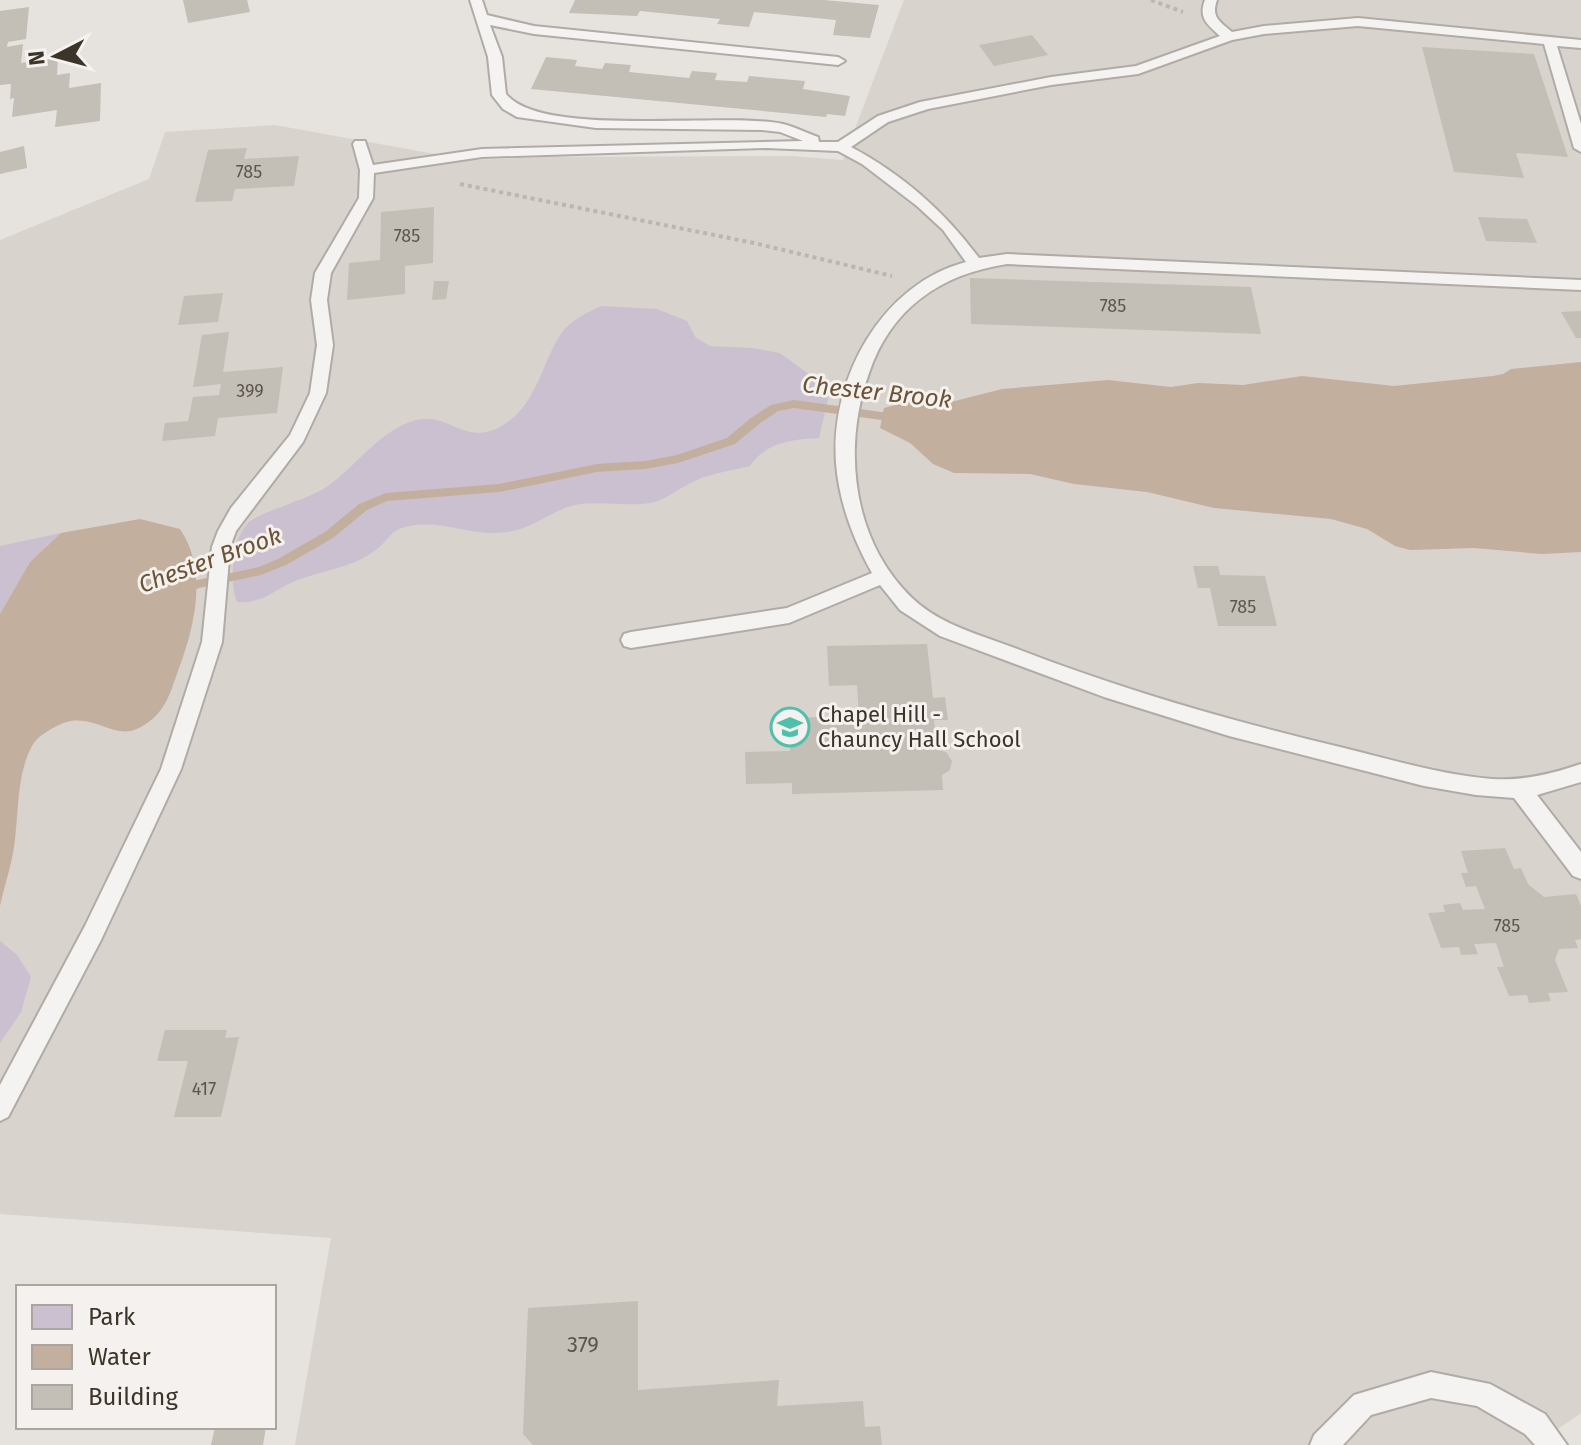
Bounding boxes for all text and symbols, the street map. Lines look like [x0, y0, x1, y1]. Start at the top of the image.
north arrow [16, 16, 96, 96]
text: N [22, 49, 51, 67]
house number: 785 [236, 161, 262, 183]
house number: 785 [394, 225, 420, 247]
house number: 785 [1100, 295, 1126, 317]
water label: Chester Brook [801, 370, 953, 414]
house number: 399 [236, 380, 264, 402]
water label: Chester Brook [135, 521, 285, 599]
house number: 785 [1230, 596, 1256, 618]
place label: Chapel Hill - Chauncy Hall School [818, 701, 1021, 753]
school or university icon: Chapel Hill - Chauncy Hall School [769, 706, 811, 748]
house number: 785 [1494, 915, 1520, 937]
house number: 417 [192, 1078, 216, 1100]
legend [16, 1285, 276, 1429]
text: Park [88, 1303, 136, 1331]
house number: 379 [567, 1331, 599, 1358]
text: Water [88, 1343, 152, 1371]
text: Building [88, 1383, 178, 1411]

